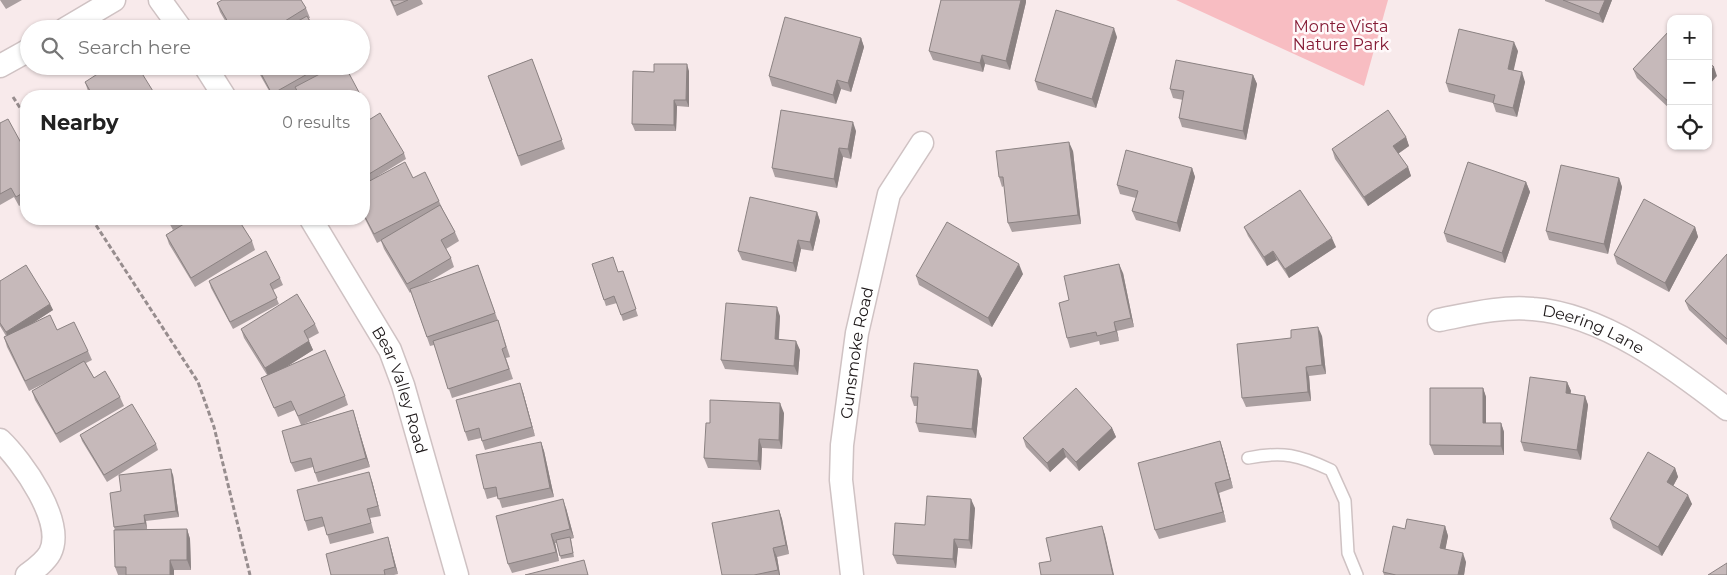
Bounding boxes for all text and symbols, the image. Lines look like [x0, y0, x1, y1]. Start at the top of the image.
map controls [1667, 15, 1712, 150]
button: + [1667, 15, 1712, 60]
park label: Monte Vista Nature Park [1293, 17, 1390, 54]
search box [20, 20, 370, 75]
icon: search [38, 34, 66, 62]
text: Search here [78, 36, 191, 59]
button: − [1667, 60, 1712, 105]
button: locate [1667, 105, 1712, 150]
text: Nearby [40, 110, 119, 135]
text: 0 results [282, 113, 350, 132]
street label: Gunsmoke Road [836, 285, 877, 420]
street label: Deering Lane [1541, 301, 1648, 358]
street label: Bear Valley Road [368, 323, 432, 456]

